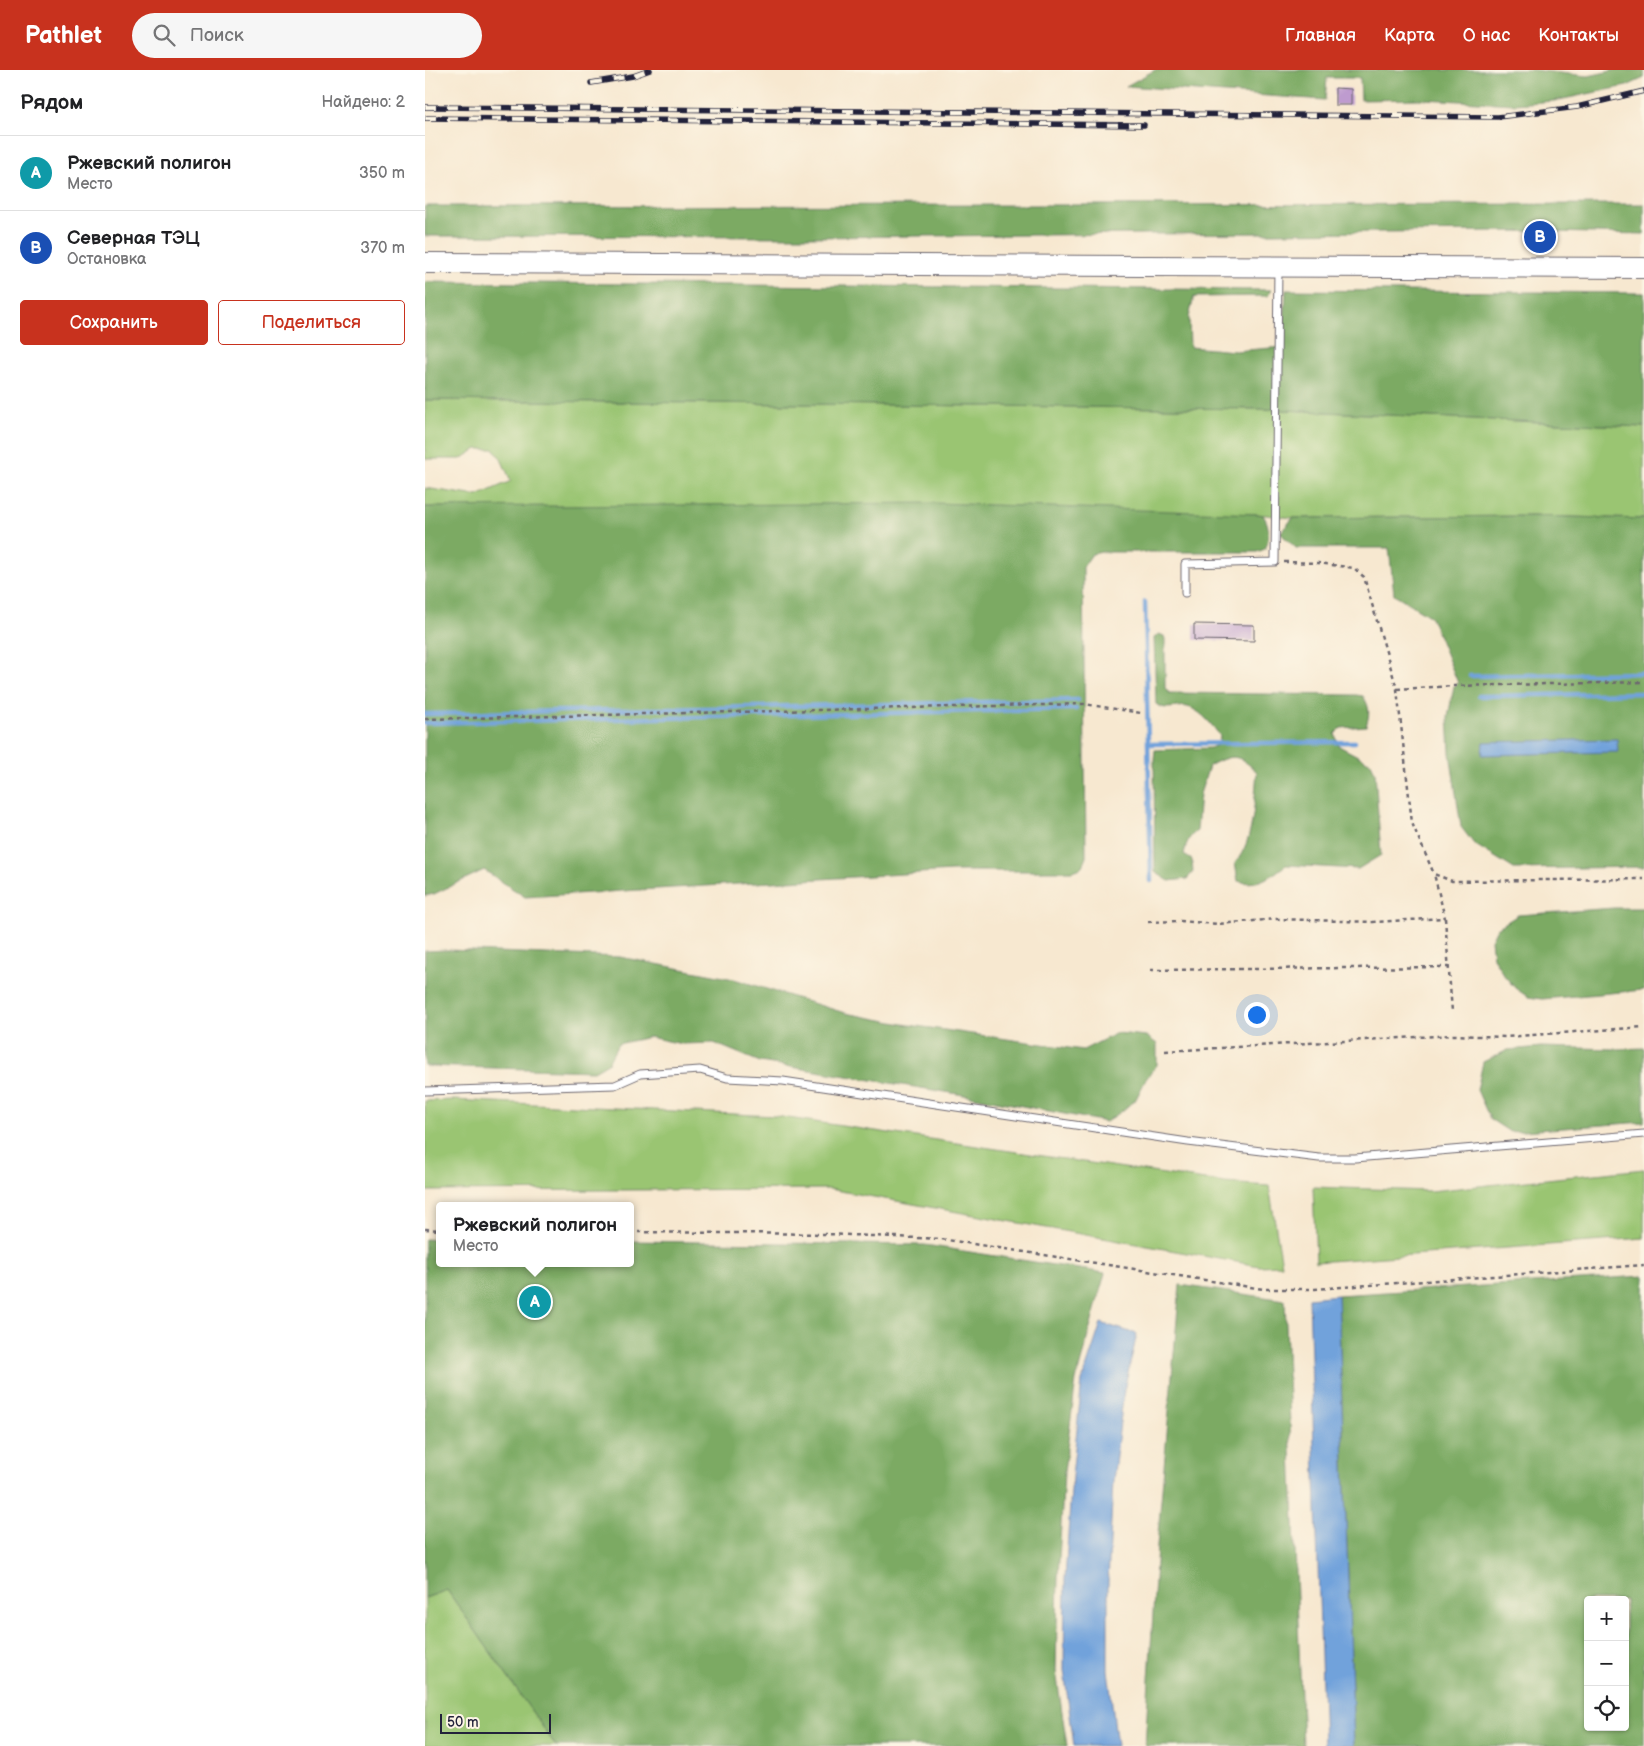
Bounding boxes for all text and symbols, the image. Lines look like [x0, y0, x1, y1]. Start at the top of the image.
search box [132, 13, 482, 58]
text: Pathlet [25, 21, 102, 50]
icon: search [150, 21, 178, 49]
text: Поиск [190, 24, 244, 47]
text: Главная [1285, 25, 1356, 46]
text: Карта [1384, 25, 1435, 46]
text: О нас [1463, 25, 1510, 46]
text: Контакты [1538, 25, 1619, 46]
text: Рядом [20, 90, 83, 115]
text: Найдено: 2 [321, 93, 405, 112]
text: Ржевский полигон [67, 152, 231, 175]
text: A [31, 164, 41, 183]
text: 350 m [359, 164, 405, 183]
text: Место [67, 175, 113, 194]
pin: B [1524, 218, 1556, 256]
text: Северная ТЭЦ [67, 227, 200, 250]
text: B [30, 239, 42, 258]
text: 370 m [360, 239, 405, 258]
text: Остановка [67, 250, 146, 269]
button: Сохранить [20, 300, 208, 345]
button: Поделиться [218, 300, 405, 345]
your location [1244, 1002, 1270, 1028]
popup [436, 1202, 634, 1267]
text: Ржевский полигон [453, 1214, 617, 1237]
text: Место [453, 1237, 498, 1256]
pin: A [519, 1283, 551, 1321]
map controls [1584, 1596, 1629, 1731]
button: + [1584, 1596, 1629, 1641]
button: − [1584, 1641, 1629, 1686]
button: locate [1584, 1686, 1629, 1731]
scale bar [440, 1711, 551, 1734]
text: 50 m [447, 1714, 479, 1731]

